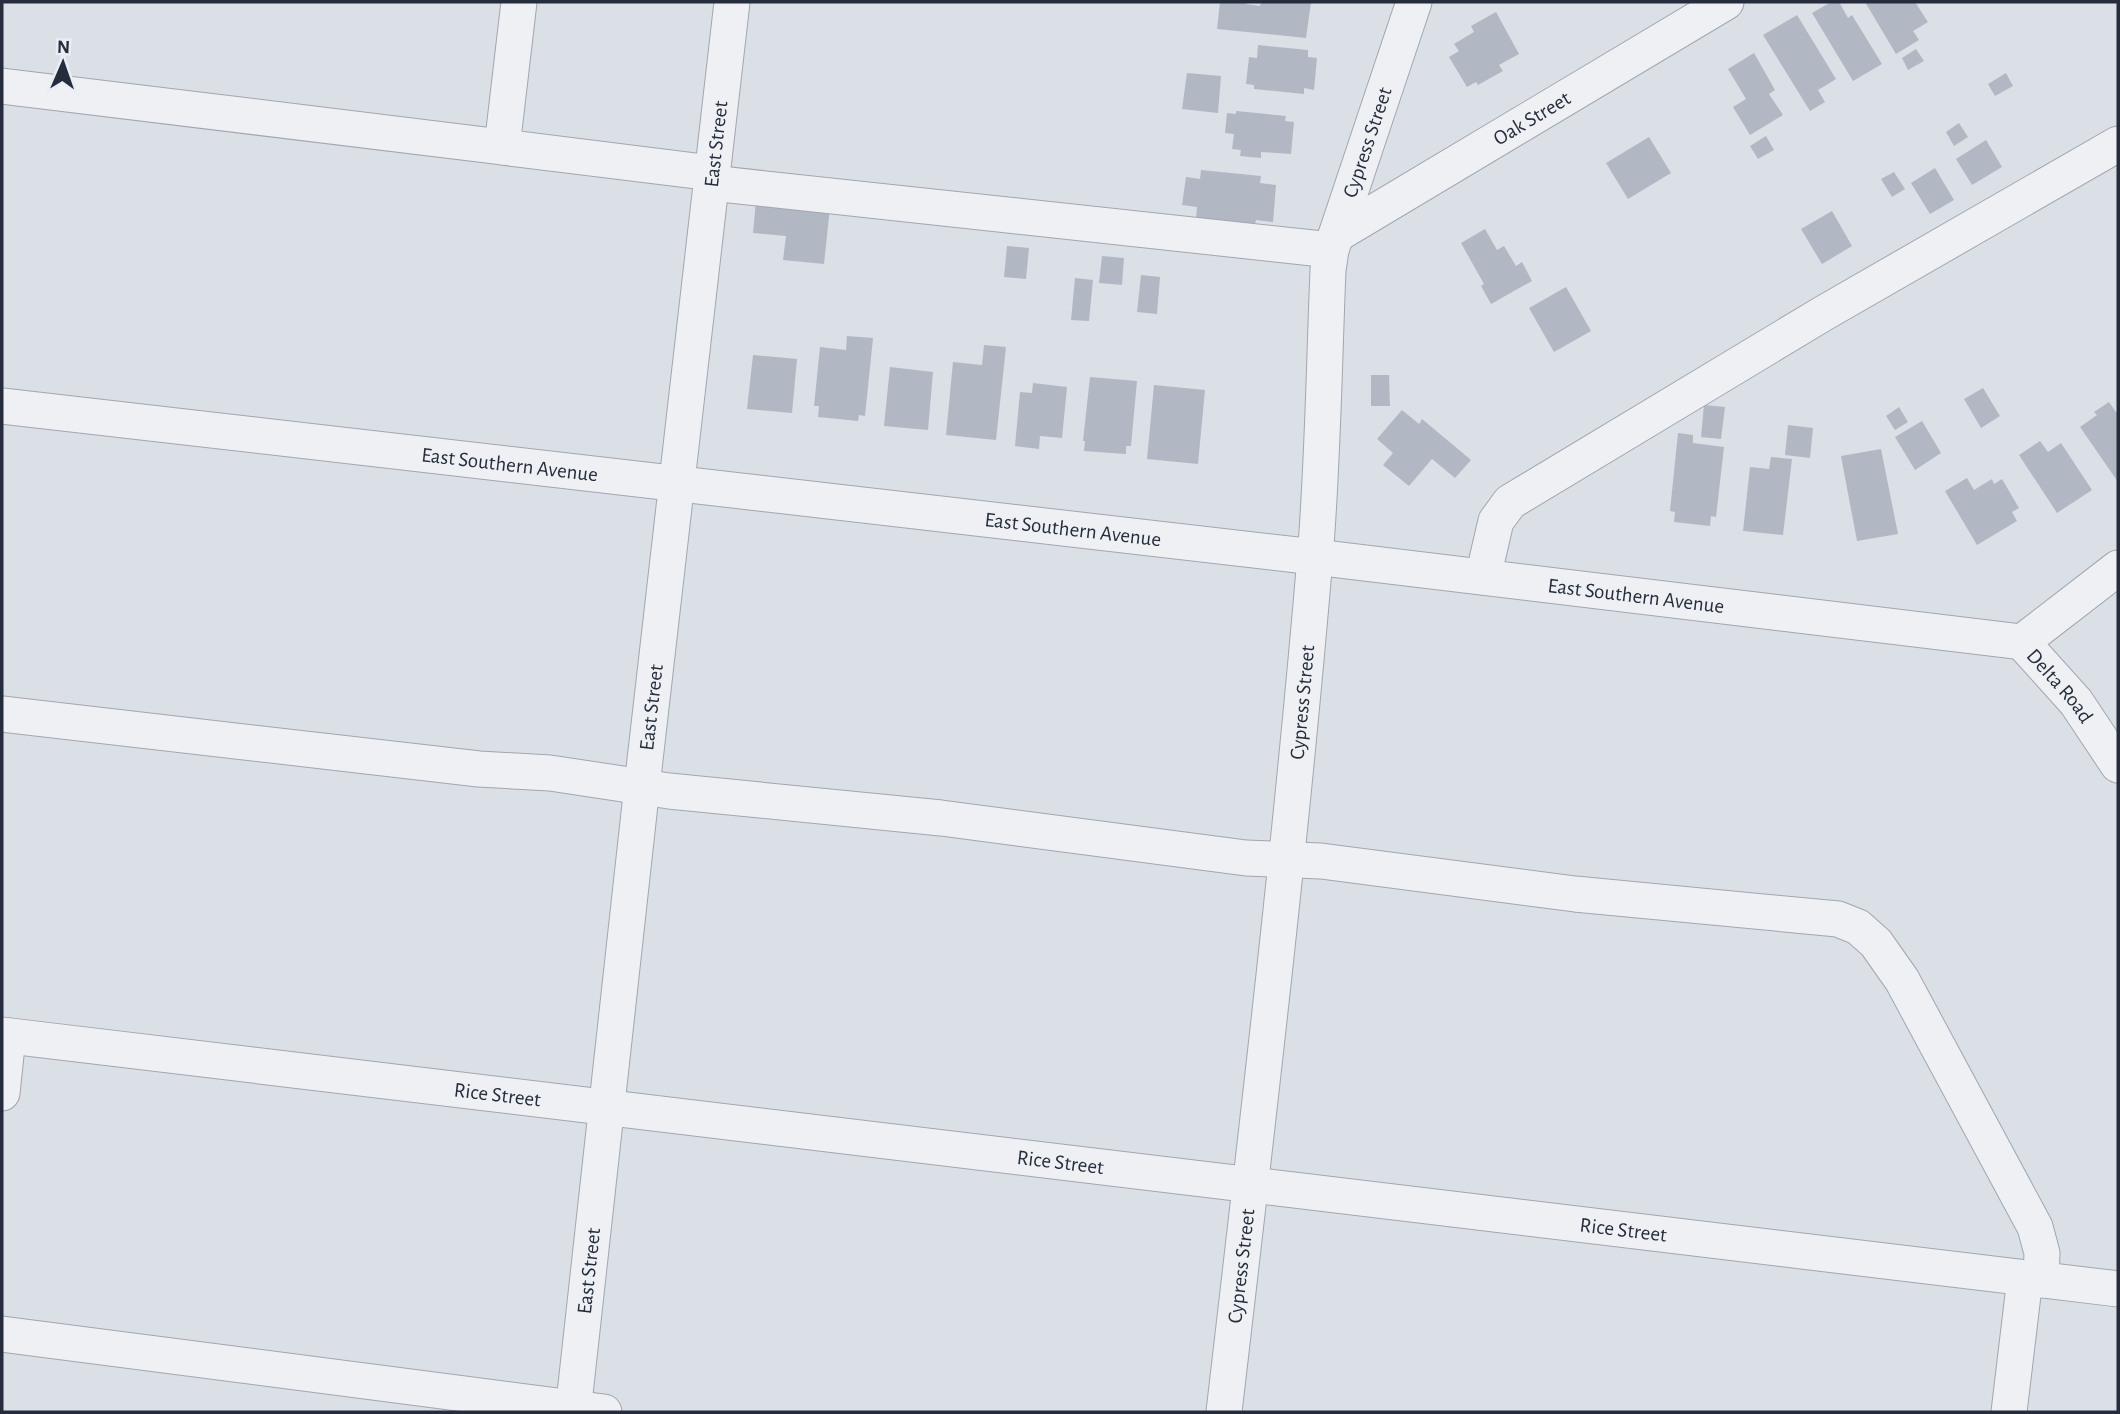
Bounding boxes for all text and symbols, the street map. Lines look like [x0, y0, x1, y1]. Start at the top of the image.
north arrow [28, 28, 98, 98]
text: N [57, 38, 70, 57]
street label: Cypress Street [1339, 84, 1395, 200]
street label: Oak Street [1490, 87, 1574, 149]
street label: East Street [700, 99, 731, 188]
street label: East Southern Avenue [420, 444, 599, 485]
street label: East Southern Avenue [984, 509, 1162, 550]
street label: East Southern Avenue [1547, 575, 1725, 617]
street label: Cypress Street [1286, 644, 1318, 761]
street label: Delta Road [2023, 645, 2097, 727]
street label: East Street [636, 663, 666, 752]
street label: Rice Street [453, 1079, 542, 1110]
street label: Rice Street [1016, 1146, 1105, 1178]
street label: Cypress Street [1224, 1207, 1258, 1324]
street label: Rice Street [1579, 1214, 1668, 1245]
street label: East Street [573, 1226, 604, 1315]

